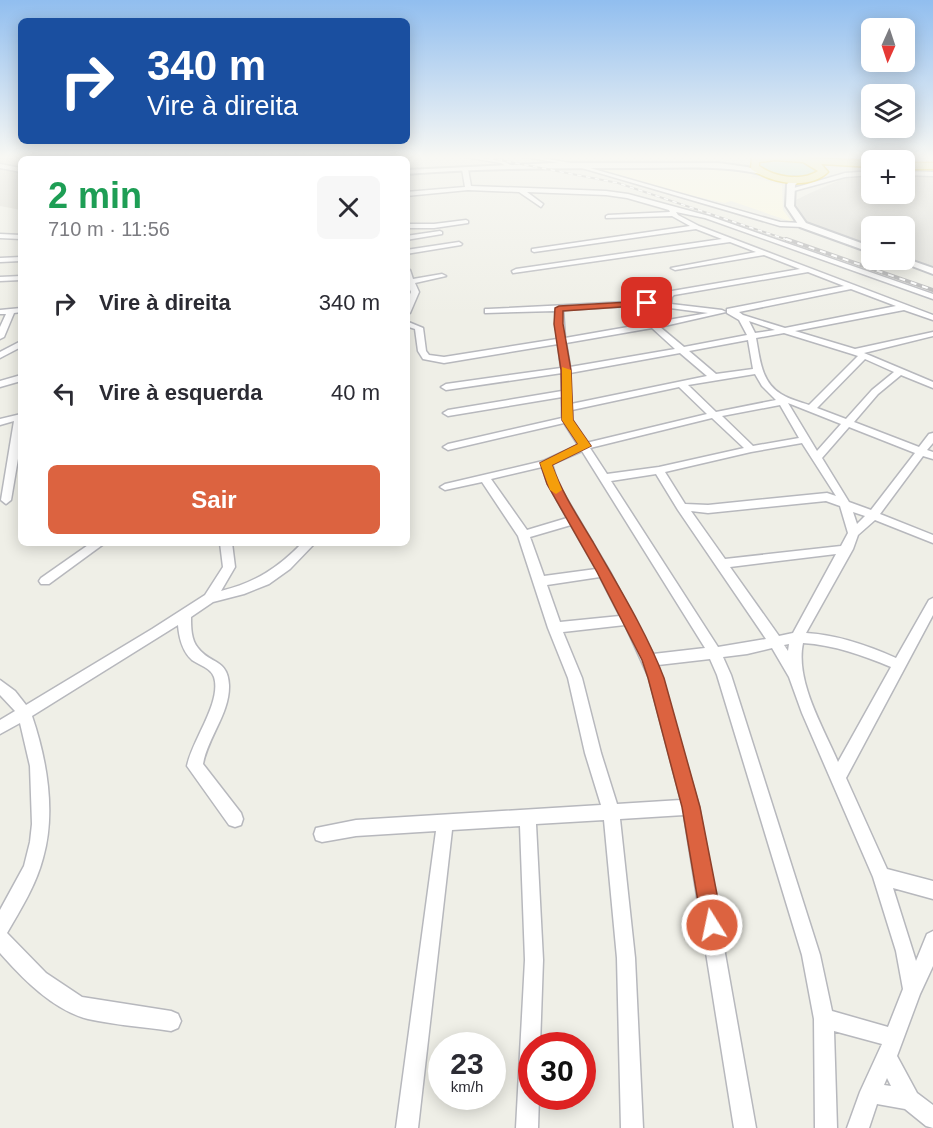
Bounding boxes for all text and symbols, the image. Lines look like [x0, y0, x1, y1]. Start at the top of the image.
north arrow [861, 18, 915, 72]
map controls [861, 18, 915, 270]
icon: right [48, 42, 126, 120]
text: 340 m [147, 42, 266, 89]
button: layers [861, 84, 915, 138]
text: Vire à direita [147, 91, 298, 121]
button: + [861, 150, 915, 204]
text: 2 min [48, 175, 142, 216]
button: close [317, 176, 380, 239]
button: − [861, 216, 915, 270]
text: 710 m · 11:56 [48, 218, 170, 240]
pin [621, 277, 672, 328]
icon: arrive [630, 286, 663, 319]
icon: right [48, 287, 81, 320]
text: Vire à direita [99, 290, 231, 315]
text: 340 m [319, 290, 380, 315]
icon: left [48, 377, 81, 410]
text: Vire à esquerda [99, 380, 262, 405]
text: 40 m [331, 380, 380, 405]
button: Sair [48, 465, 380, 534]
position arrow [680, 893, 744, 957]
speed limit sign: 30 [518, 1032, 596, 1110]
text: 23 [450, 1047, 484, 1080]
text: km/h [451, 1078, 483, 1095]

